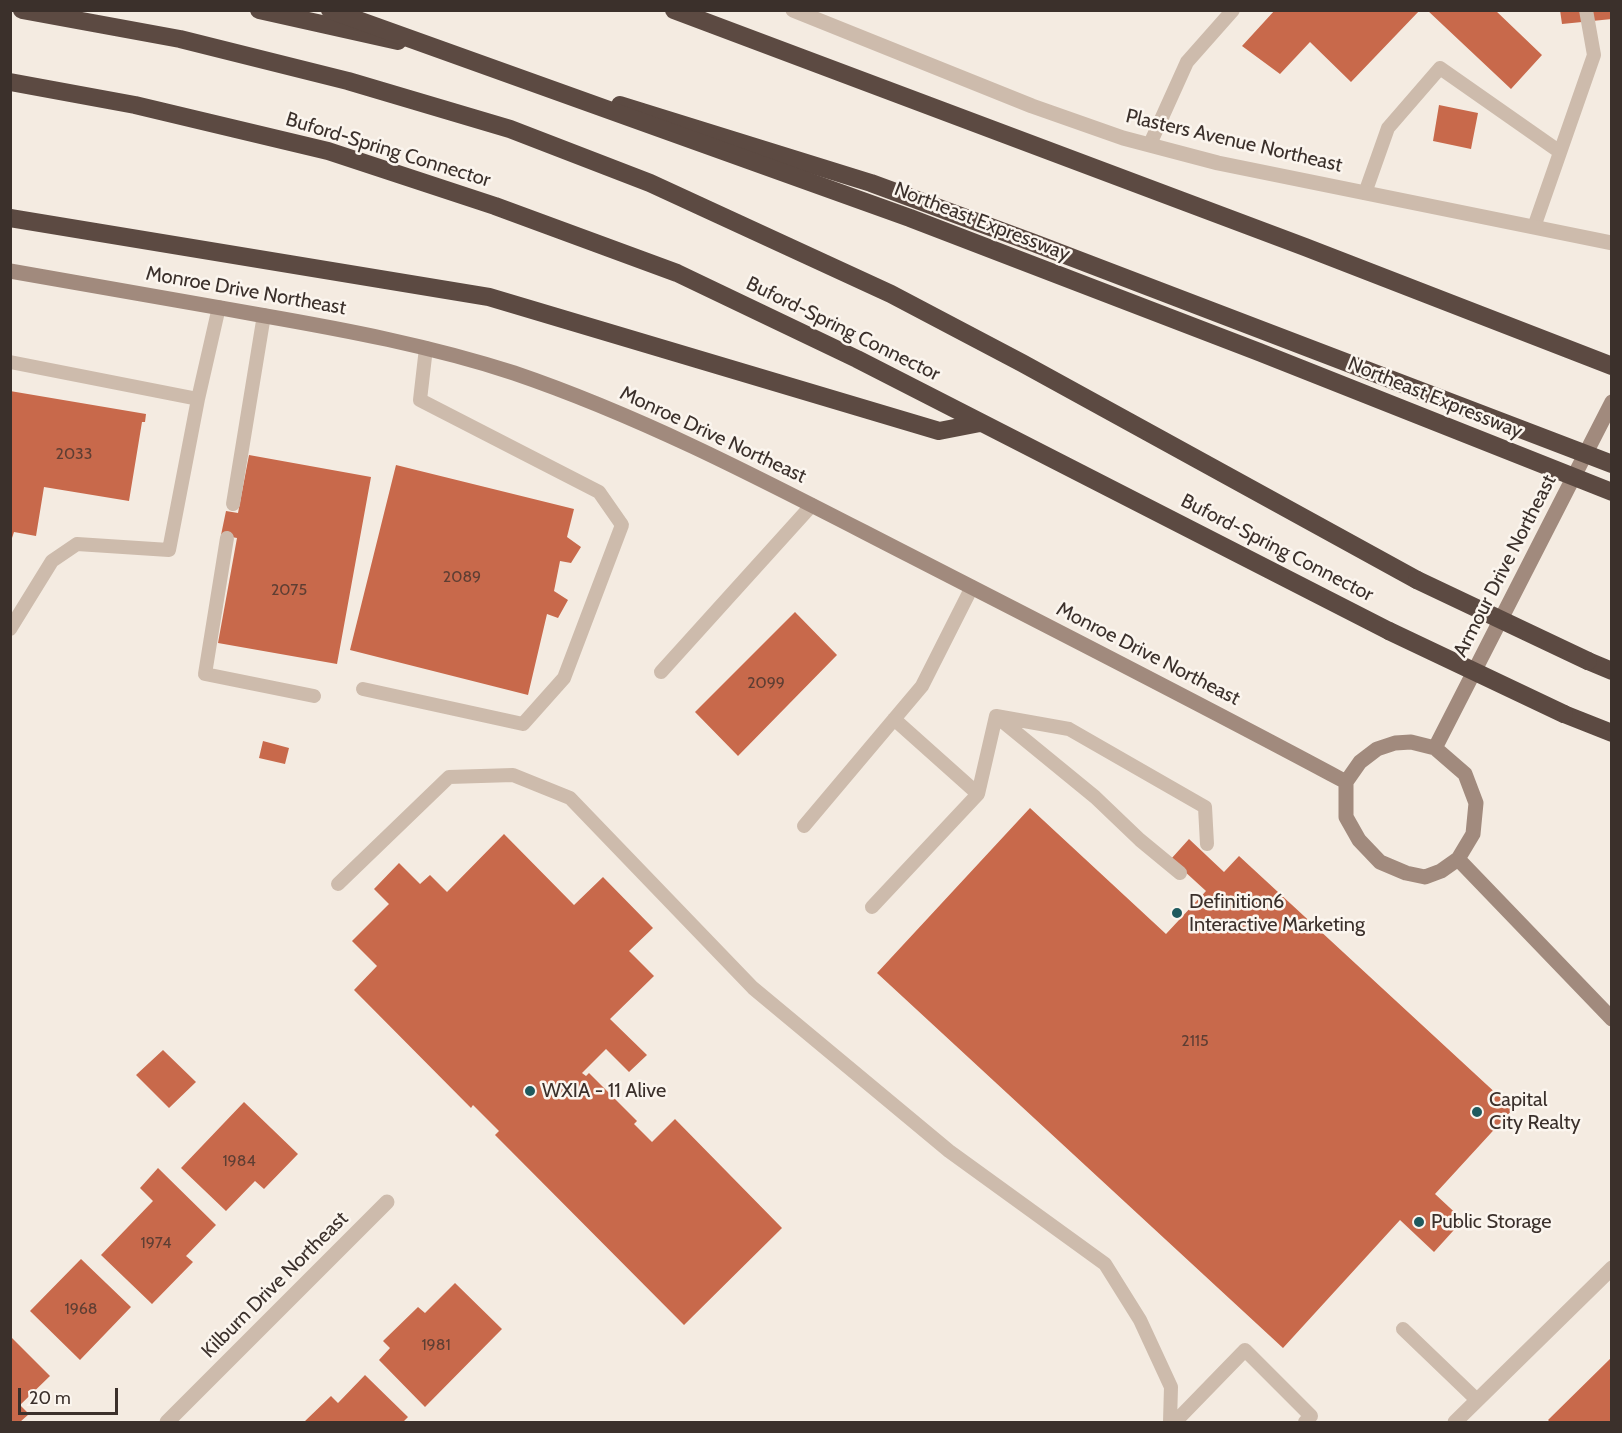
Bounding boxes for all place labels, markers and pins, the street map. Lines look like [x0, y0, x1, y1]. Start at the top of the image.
place label: Definition6 Interactive Marketing [1189, 890, 1365, 937]
marker: Definition6 Interactive Marketing [1170, 906, 1184, 920]
place label: WXIA - 11 Alive [542, 1079, 666, 1103]
marker: WXIA - 11 Alive [523, 1084, 537, 1098]
place label: Capital City Realty [1489, 1088, 1580, 1135]
marker: Capital City Realty [1470, 1105, 1484, 1119]
place label: Public Storage [1431, 1210, 1551, 1234]
marker: Public Storage [1412, 1215, 1426, 1229]

